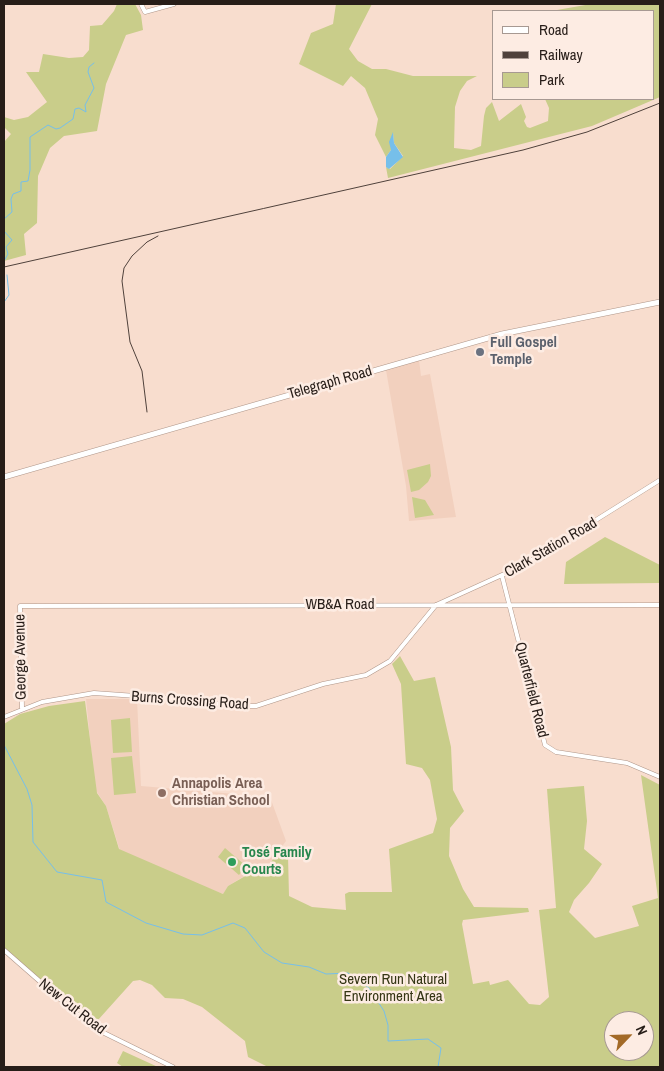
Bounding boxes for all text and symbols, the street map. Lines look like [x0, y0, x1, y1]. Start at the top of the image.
legend [492, 10, 654, 100]
text: Road [539, 19, 568, 40]
text: Railway [539, 44, 583, 65]
text: Park [539, 69, 564, 90]
place label: Full Gospel Temple [490, 334, 557, 369]
marker: Full Gospel Temple [474, 346, 486, 358]
street label: Telegraph Road [286, 362, 374, 404]
street label: Clark Station Road [502, 514, 600, 582]
street label: WB&A Road [305, 596, 375, 614]
street label: George Avenue [11, 614, 31, 700]
street label: Quarterfield Road [510, 640, 552, 740]
street label: Burns Crossing Road [131, 688, 249, 714]
place label: Annapolis Area Christian School [172, 775, 270, 810]
marker: Annapolis Area Christian School [156, 787, 168, 799]
place label: Tosé Family Courts [242, 844, 312, 879]
marker: Tosé Family Courts [226, 856, 238, 868]
park label: Severn Run Natural Environment Area [339, 971, 447, 1006]
street label: New Cut Road [35, 975, 109, 1039]
north arrow [604, 1011, 654, 1061]
text: N [632, 1023, 652, 1038]

